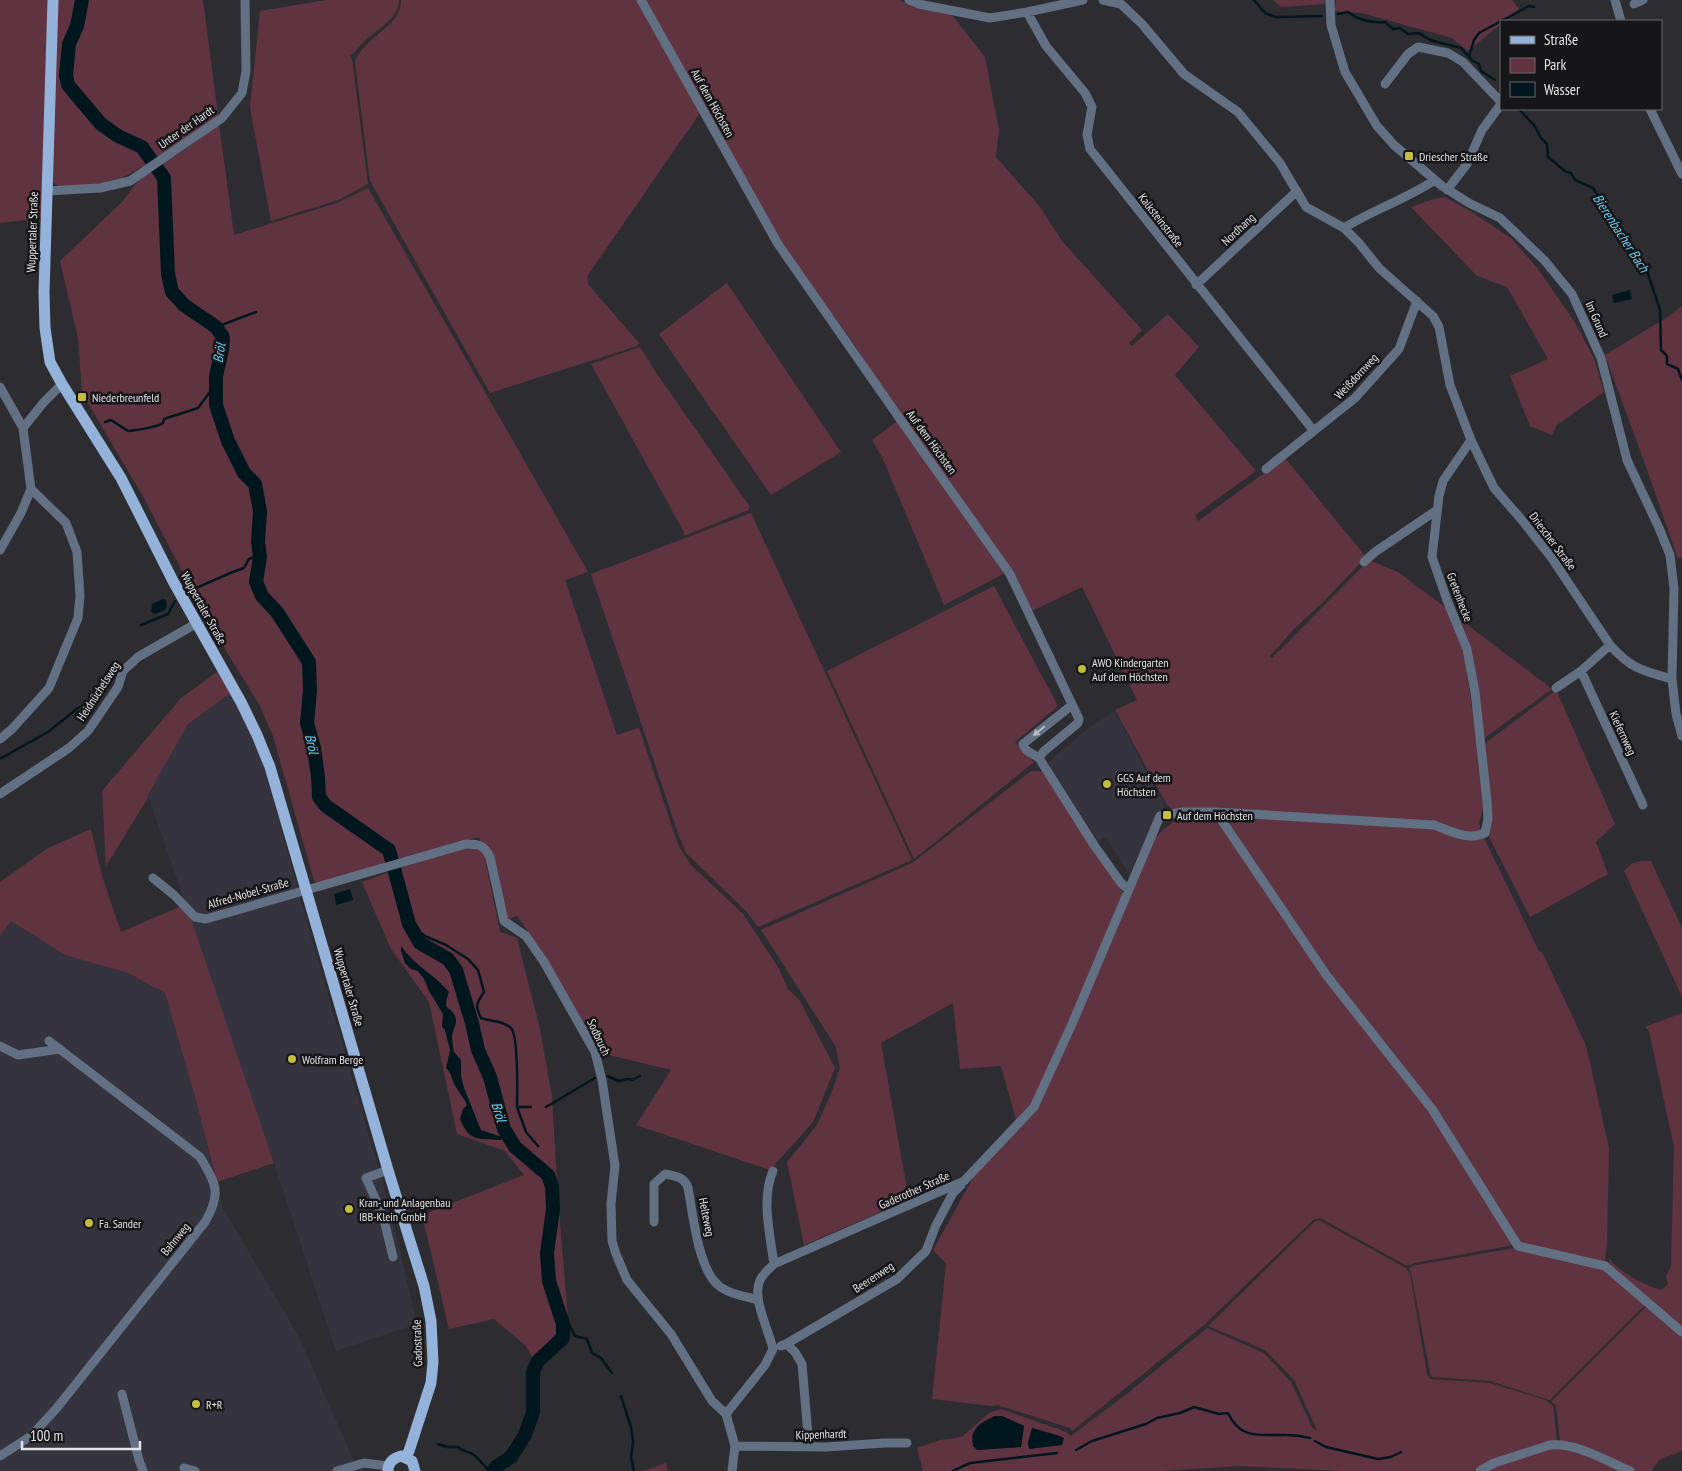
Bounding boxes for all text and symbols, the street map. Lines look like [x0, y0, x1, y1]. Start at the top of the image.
legend [1500, 20, 1662, 110]
text: Straße [1544, 30, 1578, 49]
text: Park [1544, 55, 1566, 74]
street label: Auf dem Höchsten [688, 66, 738, 140]
text: Wasser [1544, 80, 1581, 99]
street label: Unter der Hardt [155, 102, 217, 152]
place label: Driescher Straße [1419, 149, 1488, 164]
marker: Driescher Straße [1403, 150, 1415, 162]
street label: Kalksteinstraße [1135, 190, 1187, 250]
water label: Bierenbacher Bach [1589, 190, 1653, 276]
street label: Wuppertaler Straße [23, 191, 41, 273]
street label: Nordhang [1218, 210, 1258, 248]
street label: Im Grund [1582, 299, 1612, 339]
water label: Bröl [209, 340, 230, 364]
street label: Weißdornweg [1331, 350, 1381, 402]
place label: Niederbreunfeld [92, 390, 159, 405]
marker: Niederbreunfeld [76, 391, 88, 403]
street label: Auf dem Höchsten [904, 407, 960, 477]
street label: Driescher Straße [1526, 509, 1580, 573]
street label: Wuppertaler Straße [178, 569, 230, 647]
street label: Gretenhecke [1444, 570, 1476, 624]
place label: AWO Kindergarten Auf dem Höchsten [1092, 655, 1169, 684]
street label: Heidnüchelsweg [73, 658, 123, 724]
marker: AWO Kindergarten Auf dem Höchsten [1076, 663, 1088, 675]
street label: Kiefernweg [1606, 709, 1640, 757]
one-way arrow [1032, 726, 1045, 737]
water label: Bröl [301, 732, 323, 757]
place label: GGS Auf dem Höchsten [1117, 770, 1171, 799]
marker: GGS Auf dem Höchsten [1101, 778, 1113, 790]
place label: Auf dem Höchsten [1177, 808, 1253, 823]
marker: Auf dem Höchsten [1161, 809, 1173, 821]
street label: Alfred-Nobel-Straße [206, 874, 290, 912]
street label: Wuppertaler Straße [331, 946, 367, 1028]
street label: Sodbruch [584, 1016, 614, 1058]
place label: Wolfram Berge [302, 1052, 363, 1067]
marker: Wolfram Berge [286, 1053, 298, 1065]
water label: Bröl [488, 1100, 511, 1126]
street label: Gaderother Straße [876, 1168, 952, 1212]
place label: Kran- und Anlagenbau IBB-Klein GmbH [359, 1195, 450, 1224]
street label: Helteweg [696, 1196, 718, 1238]
marker: Kran- und Anlagenbau IBB-Klein GmbH [343, 1203, 355, 1215]
place label: Fa. Sander [99, 1216, 142, 1231]
marker: Fa. Sander [83, 1217, 95, 1229]
street label: Bahnweg [157, 1220, 193, 1258]
street label: Beerenweg [850, 1258, 896, 1296]
street label: Gadostraße [409, 1319, 425, 1367]
place label: R+R [206, 1397, 223, 1412]
marker: R+R [190, 1398, 202, 1410]
scale bar [22, 1418, 140, 1450]
text: 100 m [30, 1426, 63, 1445]
street label: Kippenhardt [795, 1426, 847, 1442]

